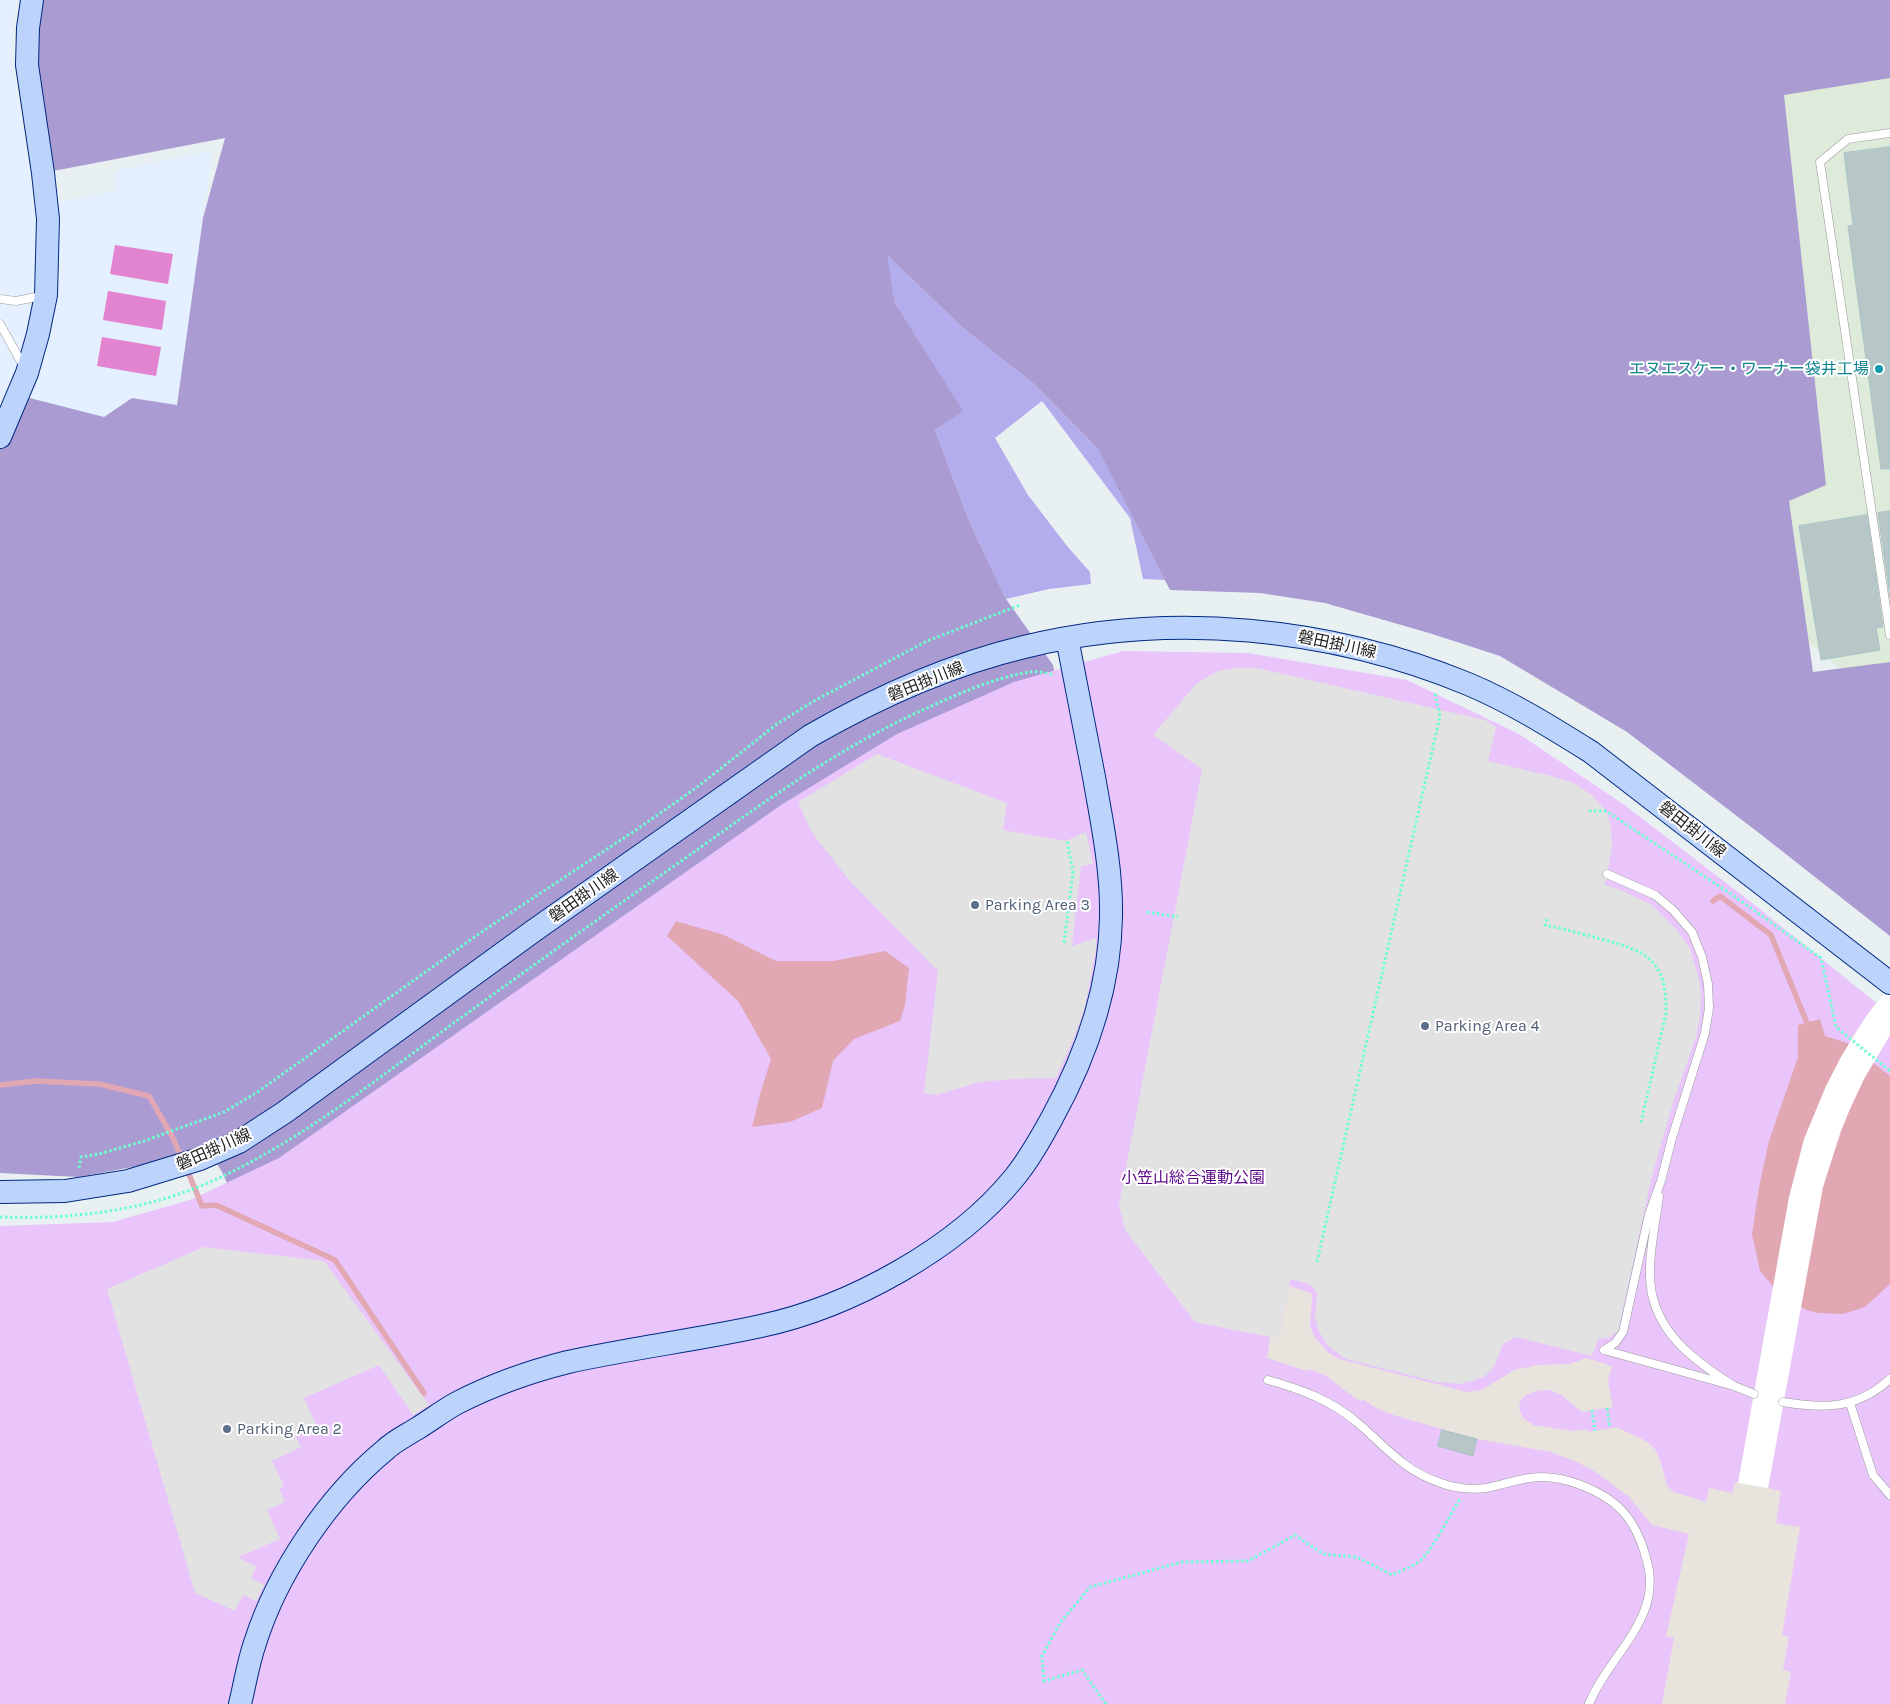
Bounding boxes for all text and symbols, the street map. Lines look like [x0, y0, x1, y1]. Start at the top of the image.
place label: エヌエスケー・ワーナー袋井工場 [1629, 359, 1869, 379]
marker: エヌエスケー・ワーナー袋井工場 [1873, 363, 1885, 375]
street label: 磐田掛川線 [1296, 627, 1378, 663]
street label: 磐田掛川線 [885, 658, 967, 706]
street label: 磐田掛川線 [1655, 798, 1729, 862]
street label: 磐田掛川線 [546, 865, 622, 927]
place label: Parking Area 3 [985, 895, 1090, 915]
marker: Parking Area 3 [969, 899, 981, 911]
place label: Parking Area 4 [1435, 1016, 1539, 1036]
marker: Parking Area 4 [1419, 1020, 1431, 1032]
street label: 磐田掛川線 [174, 1125, 254, 1175]
park label: 小笠山総合運動公園 [1121, 1168, 1265, 1188]
place label: Parking Area 2 [237, 1419, 342, 1439]
marker: Parking Area 2 [221, 1423, 233, 1435]

